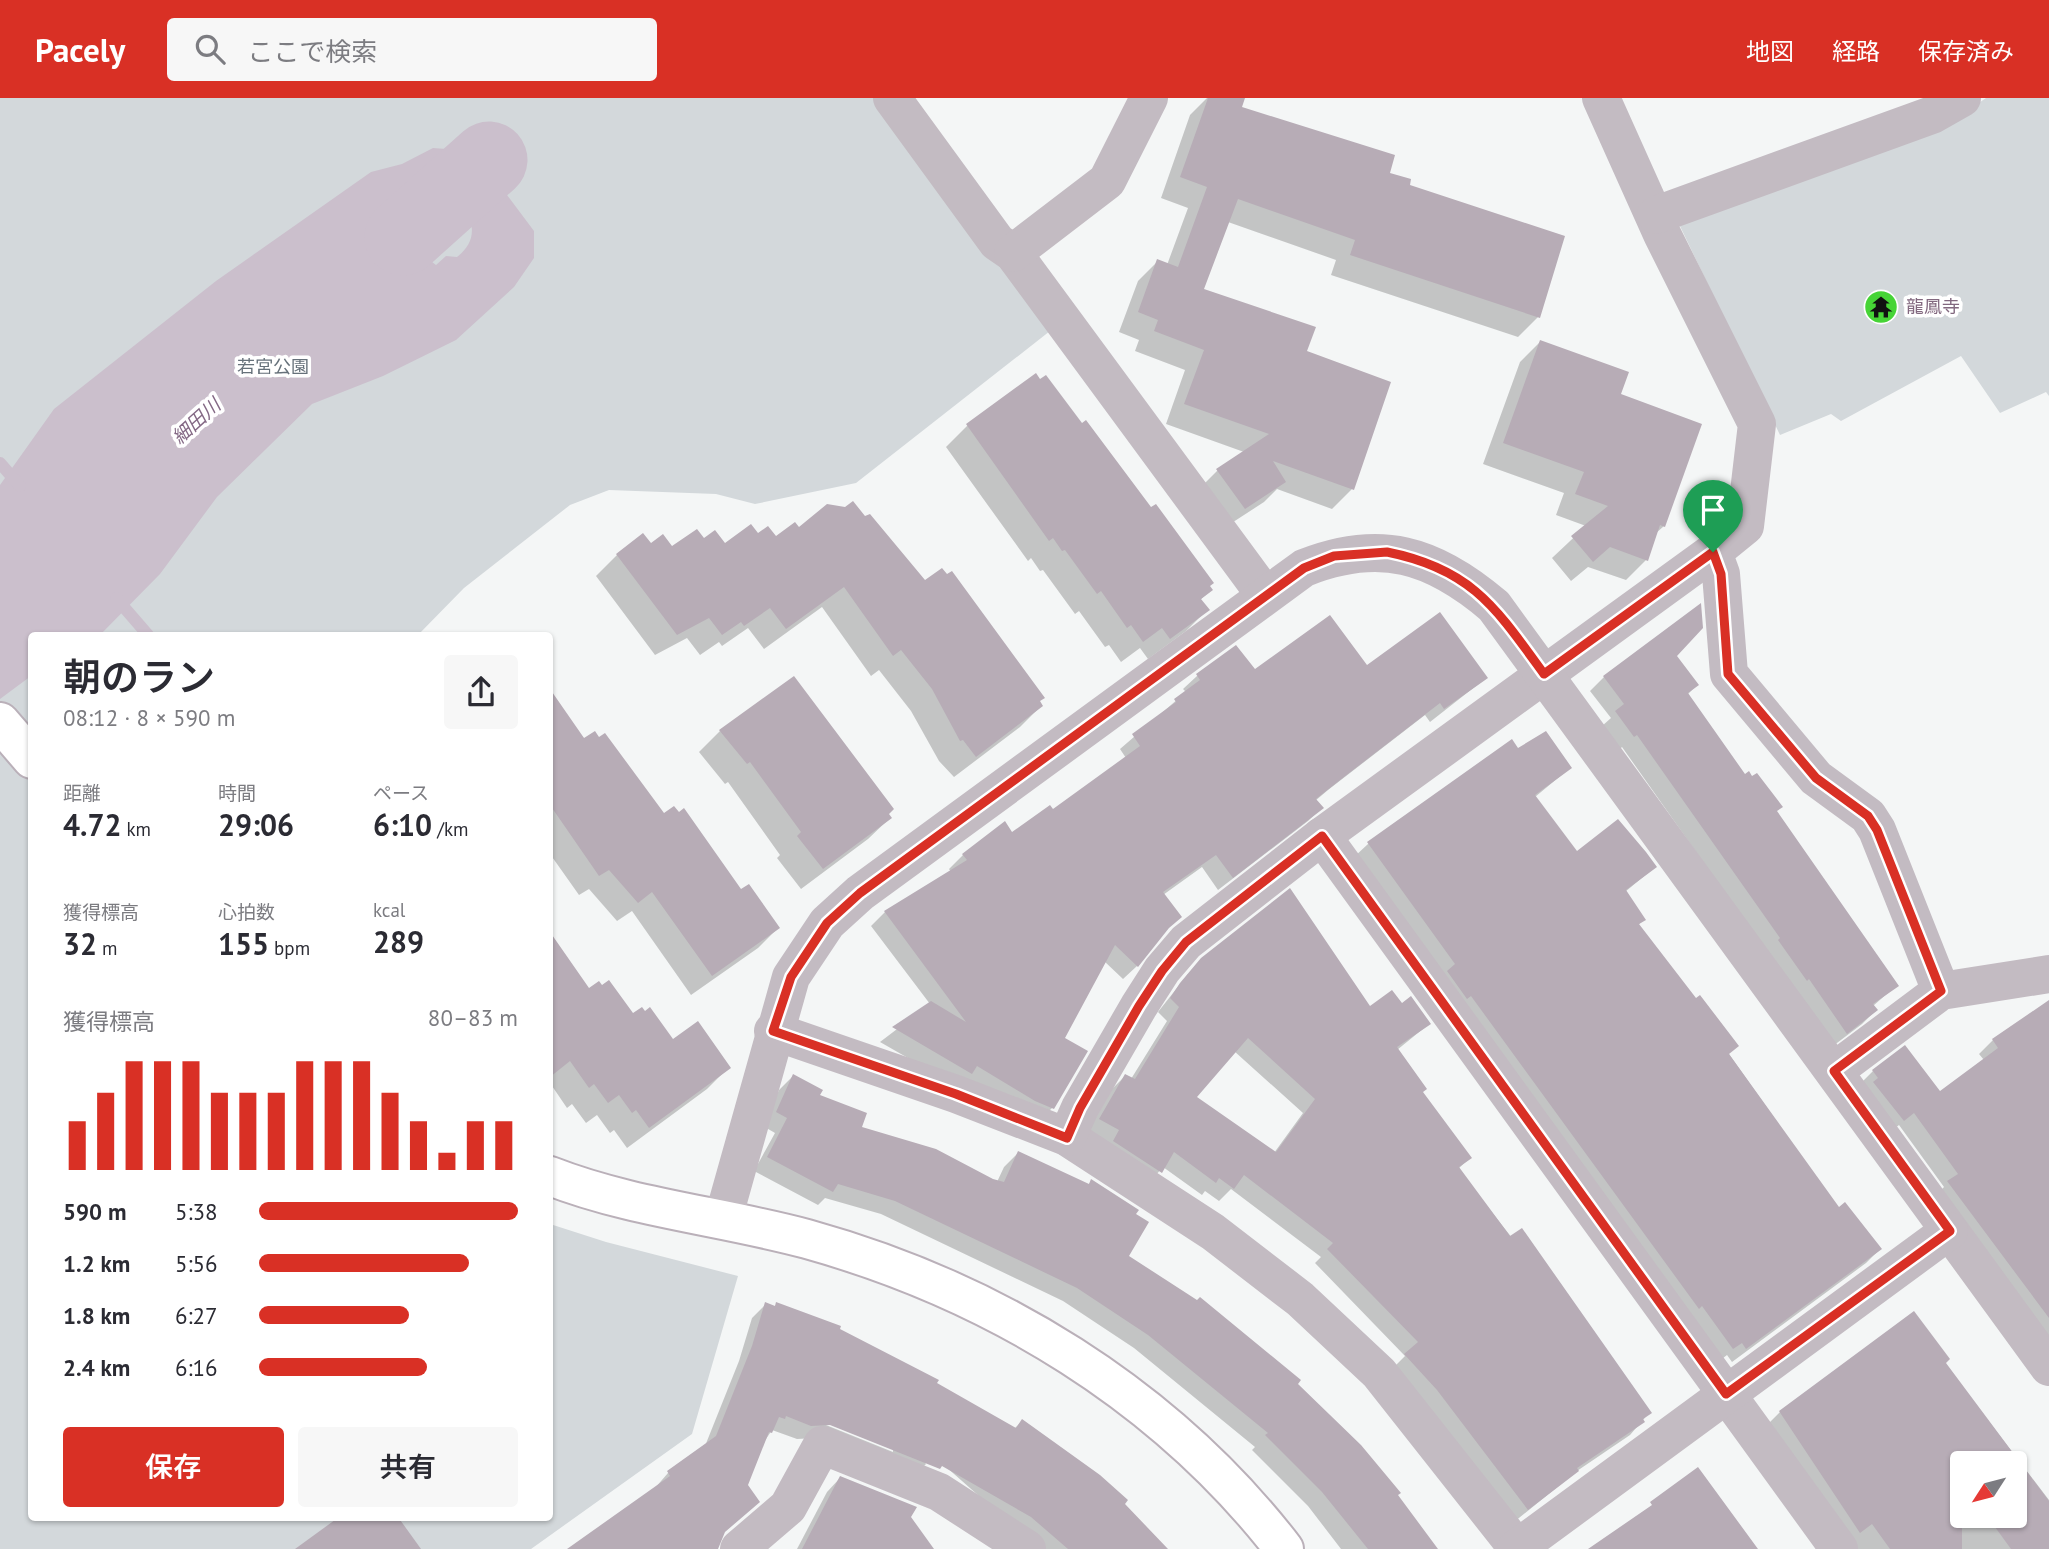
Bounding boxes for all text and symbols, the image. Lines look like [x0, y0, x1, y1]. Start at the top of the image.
search box [167, 18, 657, 81]
text: Pacely [35, 28, 125, 71]
icon: search [191, 30, 229, 68]
text: ここで検索 [247, 35, 377, 68]
text: 地図 [1746, 36, 1794, 67]
text: 経路 [1832, 36, 1880, 67]
text: 保存済み [1918, 36, 2014, 67]
temple icon: 龍鳳寺 [1862, 288, 1900, 326]
place label: 龍鳳寺 [1906, 295, 1960, 318]
park label: 若宮公園 [237, 355, 309, 378]
water label: 細田川 [167, 392, 227, 449]
pin [1683, 480, 1743, 552]
icon: arrive [1694, 491, 1732, 529]
text: 朝のラン [63, 652, 215, 701]
button: share [444, 655, 518, 729]
text: 08:12 · 8 × 590 m [63, 703, 235, 732]
text: 距離 [63, 781, 101, 805]
text: 時間 [218, 781, 256, 805]
text: ペース [373, 781, 429, 805]
text: 4.72 [63, 805, 121, 844]
text: 29:06 [218, 805, 294, 844]
text: 6:10 [373, 805, 432, 844]
text: km [121, 817, 151, 841]
text: /km [432, 817, 468, 841]
text: kcal [373, 898, 405, 922]
text: 獲得標高 [63, 900, 139, 924]
text: 心拍数 [218, 900, 275, 924]
text: 289 [373, 922, 424, 961]
text: 32 [63, 924, 97, 963]
text: 155 [218, 924, 269, 963]
text: m [97, 936, 118, 960]
text: bpm [269, 936, 310, 960]
text: 80–83 m [428, 1003, 518, 1032]
text: 獲得標高 [63, 1007, 155, 1036]
text: 590 m [63, 1197, 126, 1226]
text: 5:38 [175, 1197, 218, 1226]
text: 1.2 km [63, 1249, 130, 1278]
text: 5:56 [175, 1249, 218, 1278]
text: 1.8 km [63, 1301, 130, 1330]
text: 6:27 [175, 1301, 218, 1330]
text: 2.4 km [63, 1353, 130, 1382]
text: 6:16 [175, 1353, 218, 1382]
button: 保存 [63, 1427, 284, 1507]
button: 共有 [298, 1427, 518, 1507]
north arrow [1950, 1451, 2026, 1528]
map controls [1950, 1451, 2027, 1528]

